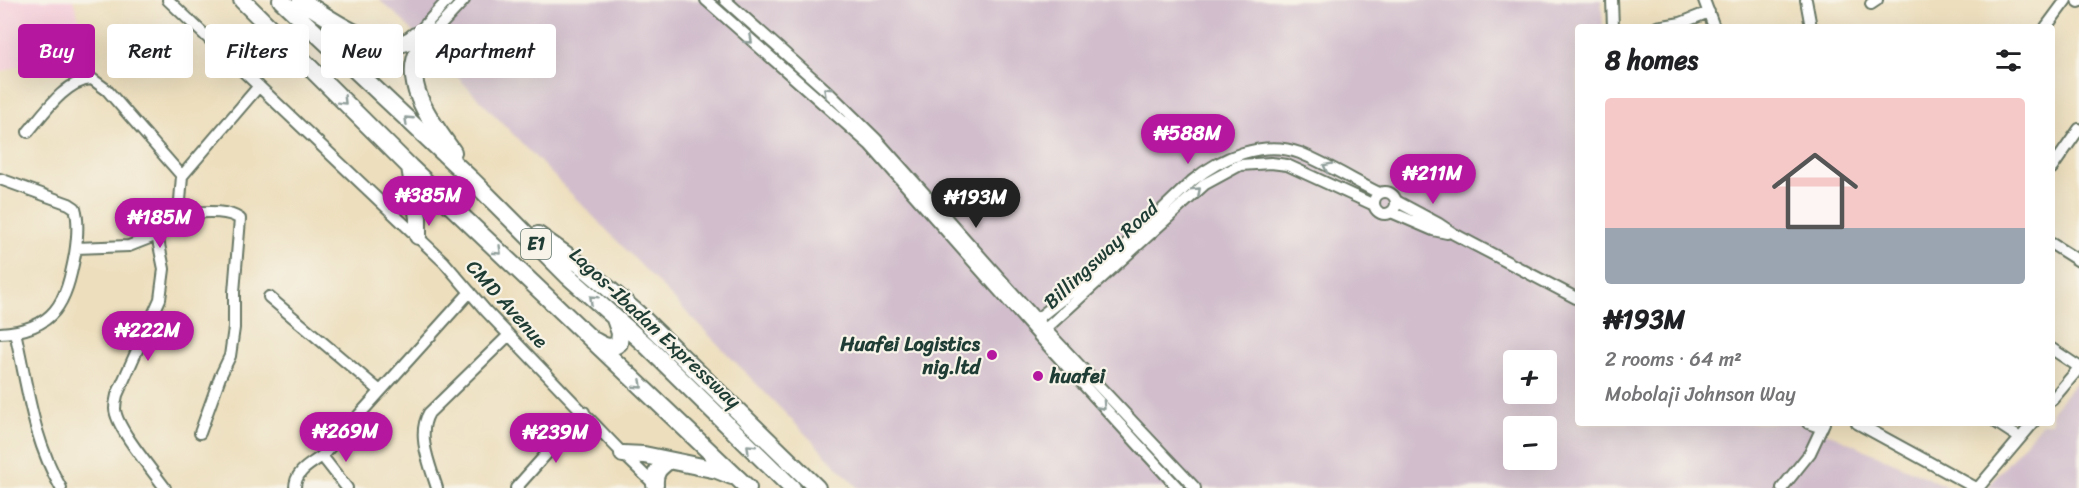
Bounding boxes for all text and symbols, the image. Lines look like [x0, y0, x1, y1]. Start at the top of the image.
chip: Buy [18, 24, 95, 78]
chip: Rent [107, 24, 193, 78]
chip: Filters [205, 24, 309, 78]
chip: New [321, 24, 403, 78]
chip: Apartment [415, 24, 556, 78]
one-way arrow [742, 33, 753, 44]
text: 8 homes [1605, 37, 1698, 83]
icon: filters [1992, 44, 2025, 77]
one-way arrow [823, 88, 834, 99]
one-way arrow [335, 93, 346, 104]
pin: ₦588M [1146, 114, 1230, 165]
one-way arrow [404, 116, 414, 127]
text: ₦588M [1155, 116, 1221, 151]
icon: home [1761, 137, 1869, 245]
pin: ₦211M [1391, 154, 1475, 205]
text: ₦211M [1404, 156, 1462, 191]
one-way arrow [1323, 163, 1333, 174]
pin: ₦385M [387, 176, 471, 227]
text: ₦385M [397, 178, 461, 213]
pin: ₦193M [934, 178, 1018, 229]
text: ₦193M [945, 180, 1007, 215]
one-way arrow [1190, 187, 1201, 198]
street label: Billingsway Road [1035, 191, 1168, 318]
pin: ₦185M [118, 198, 202, 249]
text: ₦185M [129, 200, 191, 235]
road number: E1 [521, 229, 551, 259]
street label: Lagos-Ibadan Expressway [561, 238, 750, 418]
one-way arrow [491, 244, 501, 255]
street label: CMD Avenue [457, 251, 557, 357]
one-way arrow [590, 295, 600, 306]
text: ₦193M [1605, 296, 1685, 342]
pin: ₦222M [106, 311, 190, 362]
text: ₦222M [116, 313, 180, 348]
place label: Huafei Logistics nig.ltd [839, 327, 981, 385]
text: 2 rooms · 64 m² [1605, 342, 1742, 377]
marker: Huafei Logistics nig.ltd [985, 348, 999, 362]
map controls [1503, 350, 1557, 470]
button: + [1503, 350, 1557, 404]
place label: huafei [1049, 359, 1107, 394]
marker: huafei [1031, 369, 1045, 383]
text: Mobolaji Johnson Way [1605, 377, 1796, 412]
one-way arrow [633, 378, 643, 389]
one-way arrow [1095, 399, 1106, 410]
pin: ₦269M [304, 412, 388, 463]
pin: ₦239M [514, 413, 598, 464]
text: ₦269M [314, 414, 378, 449]
text: ₦239M [524, 415, 588, 450]
button: − [1503, 416, 1557, 470]
one-way arrow [746, 444, 757, 455]

